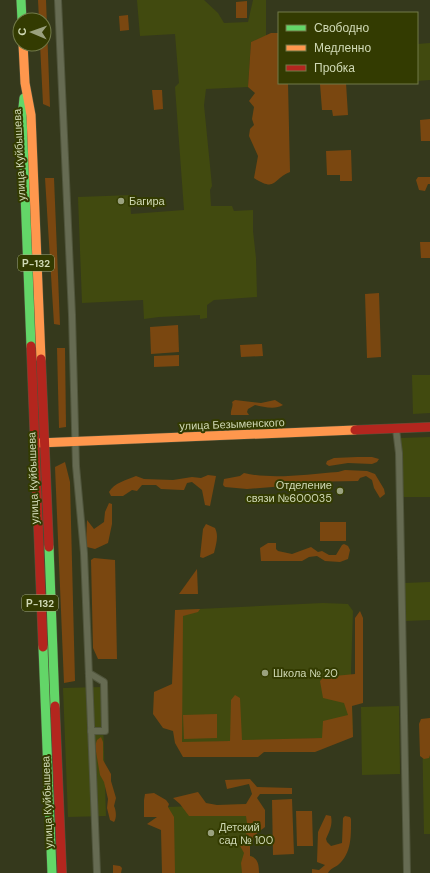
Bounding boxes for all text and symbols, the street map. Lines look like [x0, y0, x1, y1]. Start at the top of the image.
north arrow [12, 12, 52, 52]
legend [278, 12, 418, 84]
text: Свободно [314, 20, 369, 36]
text: С [15, 27, 29, 36]
text: Медленно [314, 40, 371, 56]
text: Пробка [314, 60, 355, 76]
street label: улица Куйбышева [10, 108, 28, 201]
place label: Багира [129, 194, 166, 208]
marker: Багира [116, 196, 126, 206]
road number: Р-132 [18, 255, 54, 271]
street label: улица Безыменского [179, 415, 285, 433]
street label: улица Куйбышева [24, 431, 42, 524]
place label: Отделение связи №600035 [246, 478, 332, 505]
marker: Отделение связи №600035 [335, 486, 345, 496]
road number: Р-132 [22, 595, 58, 611]
place label: Школа № 20 [273, 666, 338, 680]
marker: Школа № 20 [260, 668, 270, 678]
street label: улица Куйбышева [38, 755, 56, 848]
place label: Детский сад № 100 [219, 820, 273, 847]
marker: Детский сад № 100 [206, 828, 216, 838]

